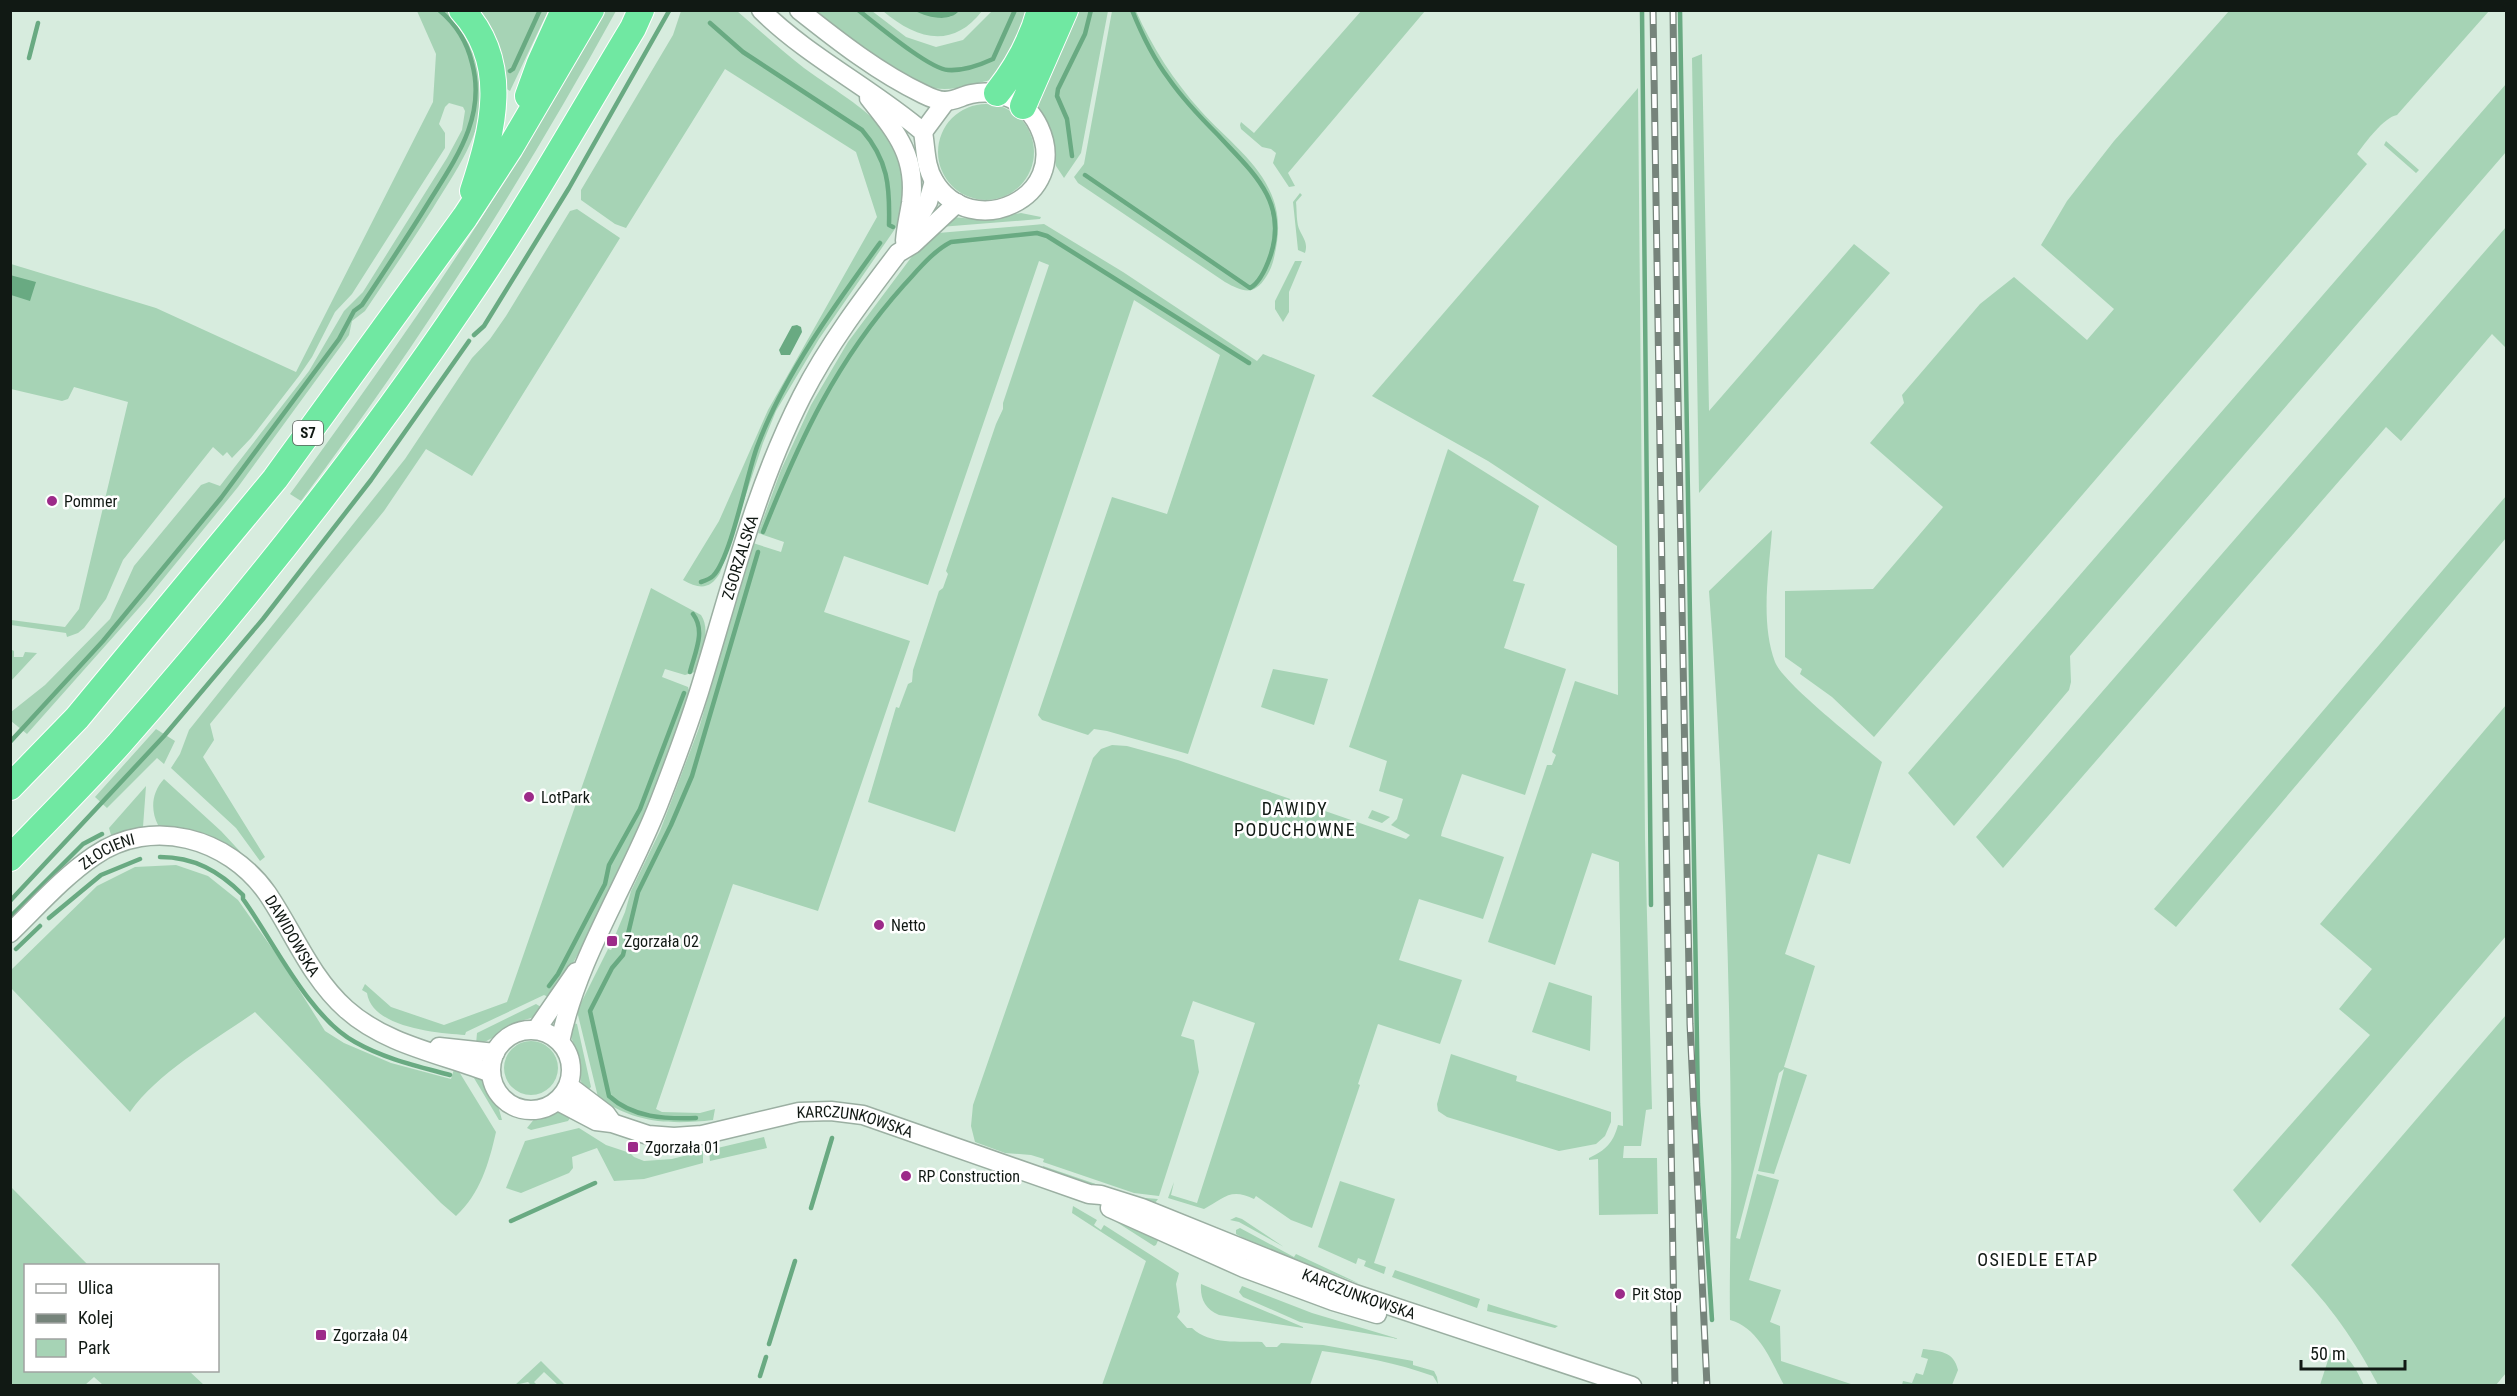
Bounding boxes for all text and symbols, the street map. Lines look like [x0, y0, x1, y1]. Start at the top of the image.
road number: S7 [293, 421, 323, 445]
place label: Pommer [64, 492, 117, 511]
marker: Pommer [45, 494, 59, 508]
street label: ZGORZALSKA [718, 513, 762, 602]
place label: LotPark [541, 788, 591, 807]
marker: LotPark [522, 790, 536, 804]
district label: DAWIDY PODUCHOWNE [1234, 798, 1356, 840]
street label: ZŁOCIENI [75, 829, 136, 873]
street label: DAWIDOWSKA [261, 891, 324, 980]
place label: Netto [891, 916, 926, 935]
marker: Netto [872, 918, 886, 932]
place label: Zgorzała 02 [624, 932, 699, 951]
marker: Zgorzała 02 [605, 934, 619, 948]
street label: KARCZUNKOWSKA [796, 1101, 916, 1141]
place label: Zgorzała 01 [645, 1138, 720, 1157]
marker: Zgorzała 01 [626, 1140, 640, 1154]
place label: RP Construction [918, 1167, 1020, 1186]
marker: RP Construction [899, 1169, 913, 1183]
district label: OSIEDLE ETAP [1977, 1249, 2099, 1270]
legend [24, 1264, 219, 1372]
street label: KARCZUNKOWSKA [1300, 1264, 1418, 1323]
text: Ulica [78, 1277, 113, 1298]
place label: Pit Stop [1632, 1285, 1682, 1304]
marker: Pit Stop [1613, 1287, 1627, 1301]
text: Kolej [78, 1307, 113, 1328]
place label: Zgorzała 04 [333, 1326, 408, 1345]
marker: Zgorzała 04 [314, 1328, 328, 1342]
scale bar [2301, 1333, 2404, 1371]
text: Park [78, 1337, 110, 1358]
text: 50 m [2310, 1343, 2345, 1364]

